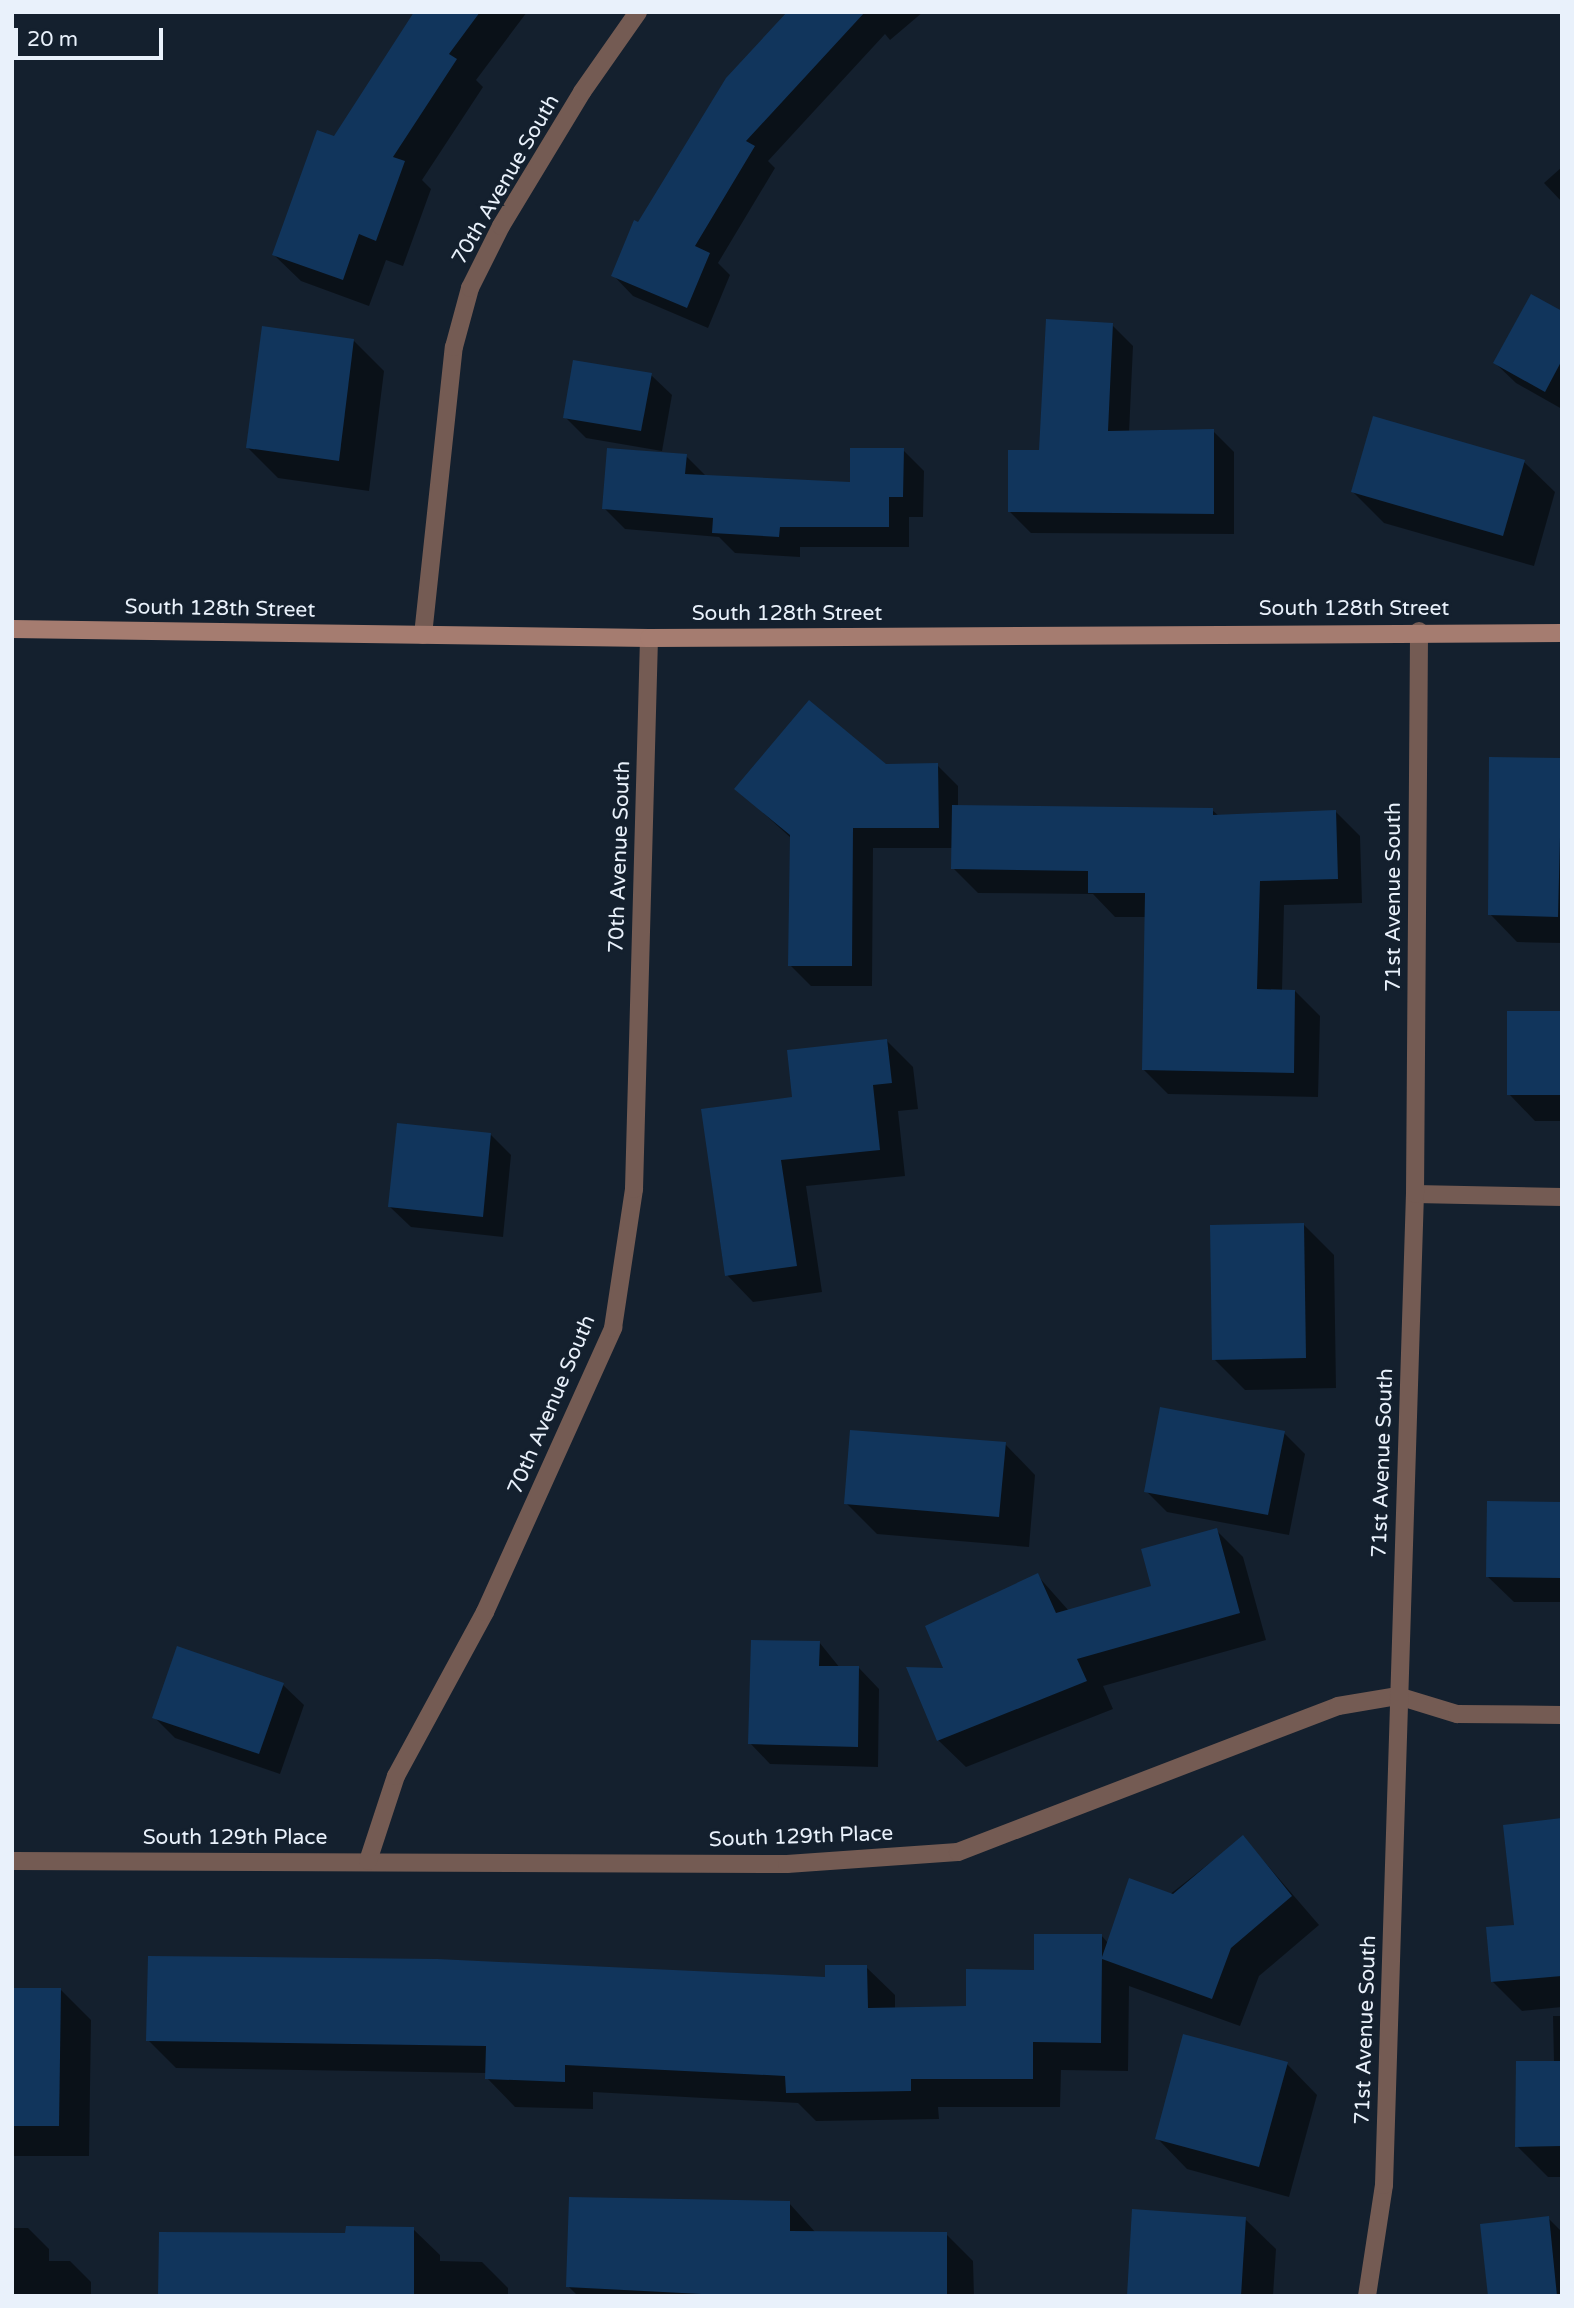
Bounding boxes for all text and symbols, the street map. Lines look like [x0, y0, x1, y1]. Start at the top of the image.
scale bar [18, 14, 166, 58]
text: 20 m [27, 27, 78, 52]
street label: 70th Avenue South [447, 90, 565, 270]
street label: South 128th Street [124, 595, 316, 623]
street label: South 128th Street [1259, 596, 1449, 622]
street label: South 128th Street [692, 601, 882, 627]
street label: 70th Avenue South [604, 760, 636, 954]
street label: 71st Avenue South [1381, 802, 1407, 992]
street label: 70th Avenue South [503, 1311, 601, 1499]
street label: 71st Avenue South [1367, 1368, 1399, 1558]
street label: South 129th Place [708, 1821, 894, 1853]
street label: South 129th Place [143, 1825, 327, 1851]
street label: 71st Avenue South [1350, 1935, 1382, 2125]

